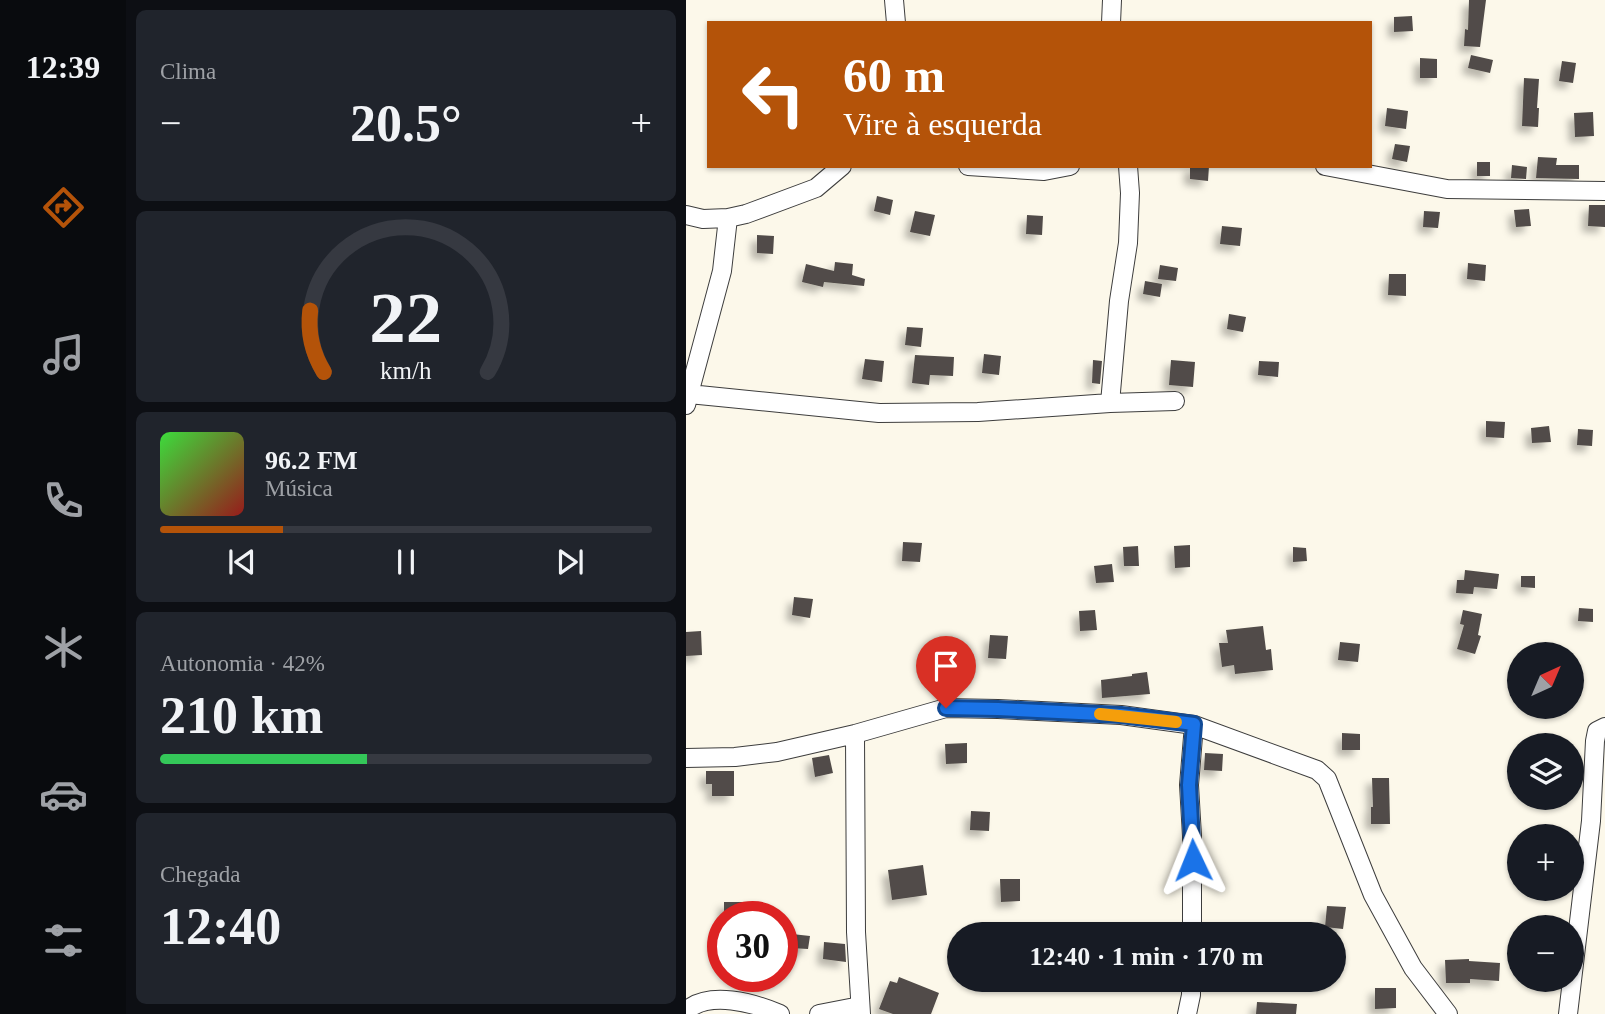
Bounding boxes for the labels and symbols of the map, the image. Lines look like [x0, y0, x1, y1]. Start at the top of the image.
pin [916, 636, 976, 708]
north arrow [1507, 642, 1584, 719]
position arrow [1156, 823, 1230, 897]
speed limit sign: 30 [707, 901, 798, 992]

